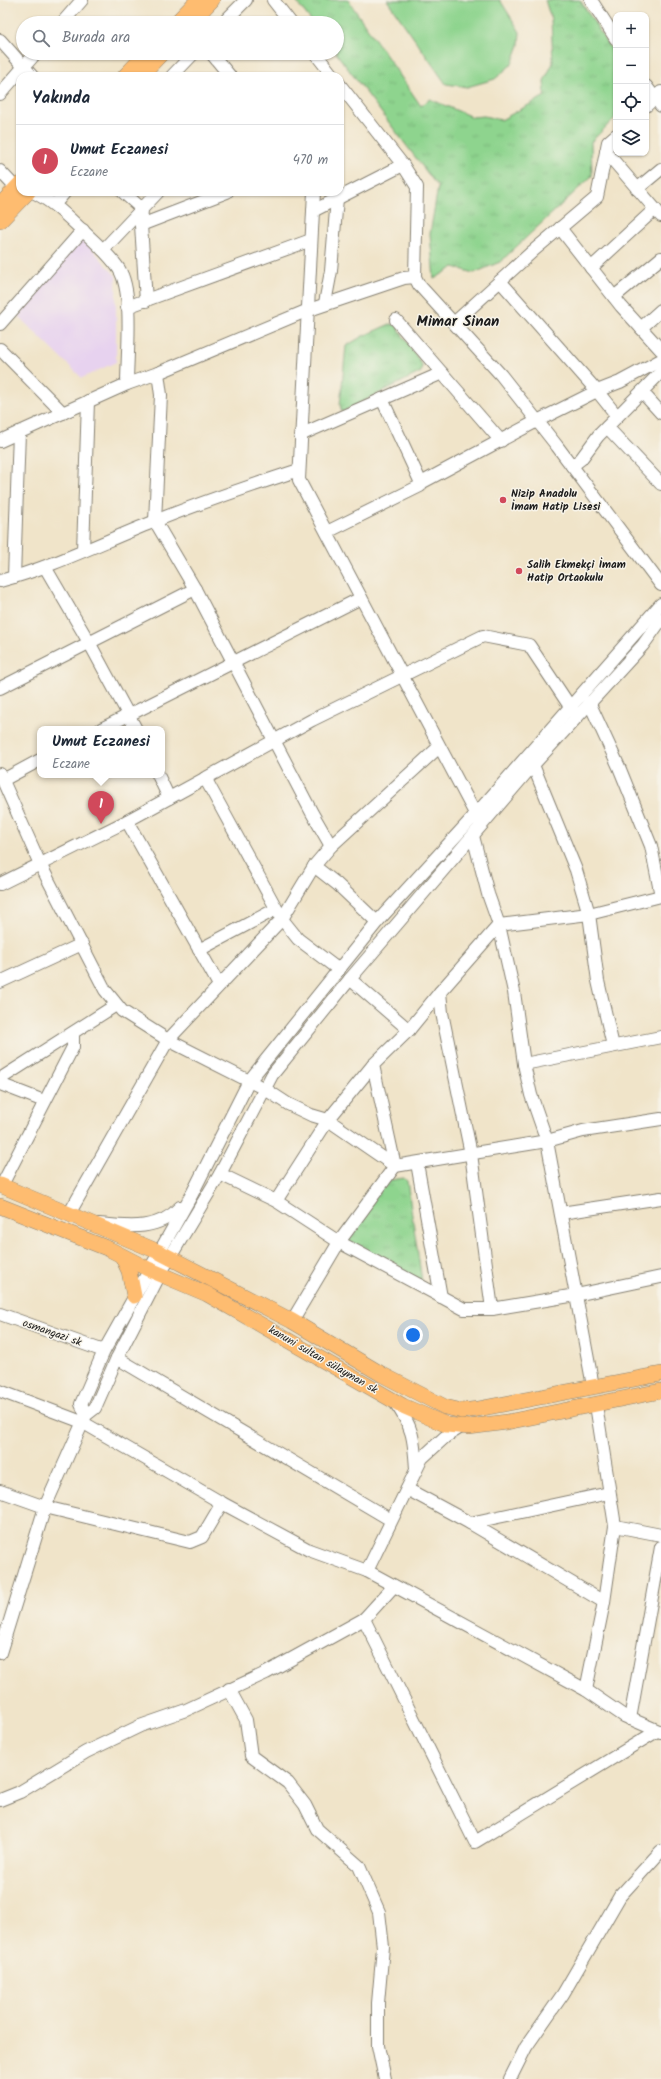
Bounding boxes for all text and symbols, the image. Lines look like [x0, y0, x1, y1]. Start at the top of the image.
map controls [613, 12, 649, 156]
button: + [613, 12, 649, 48]
search box [16, 16, 344, 60]
text: Burada ara [62, 26, 130, 50]
icon: search [30, 27, 52, 49]
button: − [613, 48, 649, 84]
button: locate [613, 84, 649, 120]
text: Yakında [32, 85, 90, 112]
button: layers [613, 120, 649, 156]
text: Umut Eczanesi [70, 138, 168, 162]
text: 1 [43, 150, 47, 171]
text: 470 m [293, 150, 328, 171]
text: Eczane [70, 162, 108, 183]
district label: Mimar Sinan [417, 310, 499, 334]
place label: Nizip Anadolu İmam Hatip Lisesi [511, 485, 602, 516]
marker: Nizip Anadolu İmam Hatip Lisesi [498, 495, 508, 505]
place label: Salih Ekmekçi İmam Hatip Ortaokulu [527, 556, 626, 587]
marker: Salih Ekmekçi İmam Hatip Ortaokulu [514, 566, 524, 576]
popup [37, 726, 165, 778]
text: Umut Eczanesi [52, 730, 150, 754]
text: Eczane [52, 754, 90, 775]
pin: 1 [88, 791, 114, 824]
street label: osmangazi sk [20, 1314, 85, 1352]
street label: kanuni sultan sülayman sk [265, 1321, 382, 1399]
your location [403, 1325, 423, 1345]

